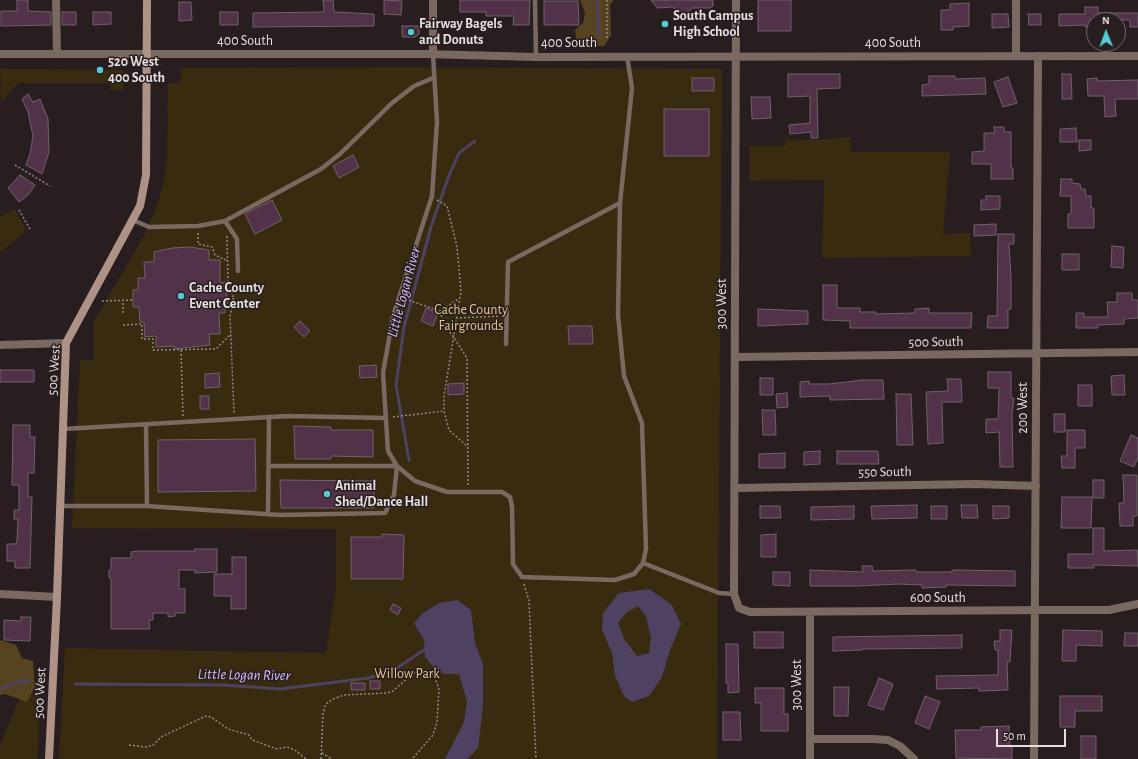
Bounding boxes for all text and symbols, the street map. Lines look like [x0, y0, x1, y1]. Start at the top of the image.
place label: South Campus High School [673, 8, 753, 40]
north arrow [1086, 12, 1126, 52]
text: N [1102, 15, 1110, 26]
place label: Fairway Bagels and Donuts [419, 16, 502, 48]
marker: South Campus High School [660, 19, 670, 29]
marker: Fairway Bagels and Donuts [406, 27, 416, 37]
street label: 400 South [217, 33, 273, 49]
street label: 400 South [541, 35, 597, 51]
street label: 400 South [865, 35, 921, 51]
place label: 520 West 400 South [108, 54, 165, 86]
marker: 520 West 400 South [95, 65, 105, 75]
water label: Little Logan River [383, 245, 425, 339]
street label: 300 West [714, 279, 730, 329]
place label: Cache County Event Center [189, 280, 264, 312]
marker: Cache County Event Center [176, 291, 186, 301]
park label: Cache County Fairgrounds [434, 302, 508, 334]
street label: 500 South [908, 333, 964, 351]
street label: 500 West [44, 344, 64, 396]
street label: 200 West [1015, 382, 1031, 434]
street label: 550 South [858, 463, 912, 481]
place label: Animal Shed/Dance Hall [335, 478, 428, 510]
marker: Animal Shed/Dance Hall [322, 489, 332, 499]
street label: 600 South [910, 590, 966, 606]
street label: 300 West [789, 660, 805, 710]
water label: Little Logan River [197, 665, 291, 685]
park label: Willow Park [374, 666, 440, 682]
street label: 500 West [30, 667, 50, 719]
scale bar [998, 721, 1068, 747]
text: 50 m [1003, 730, 1026, 742]

